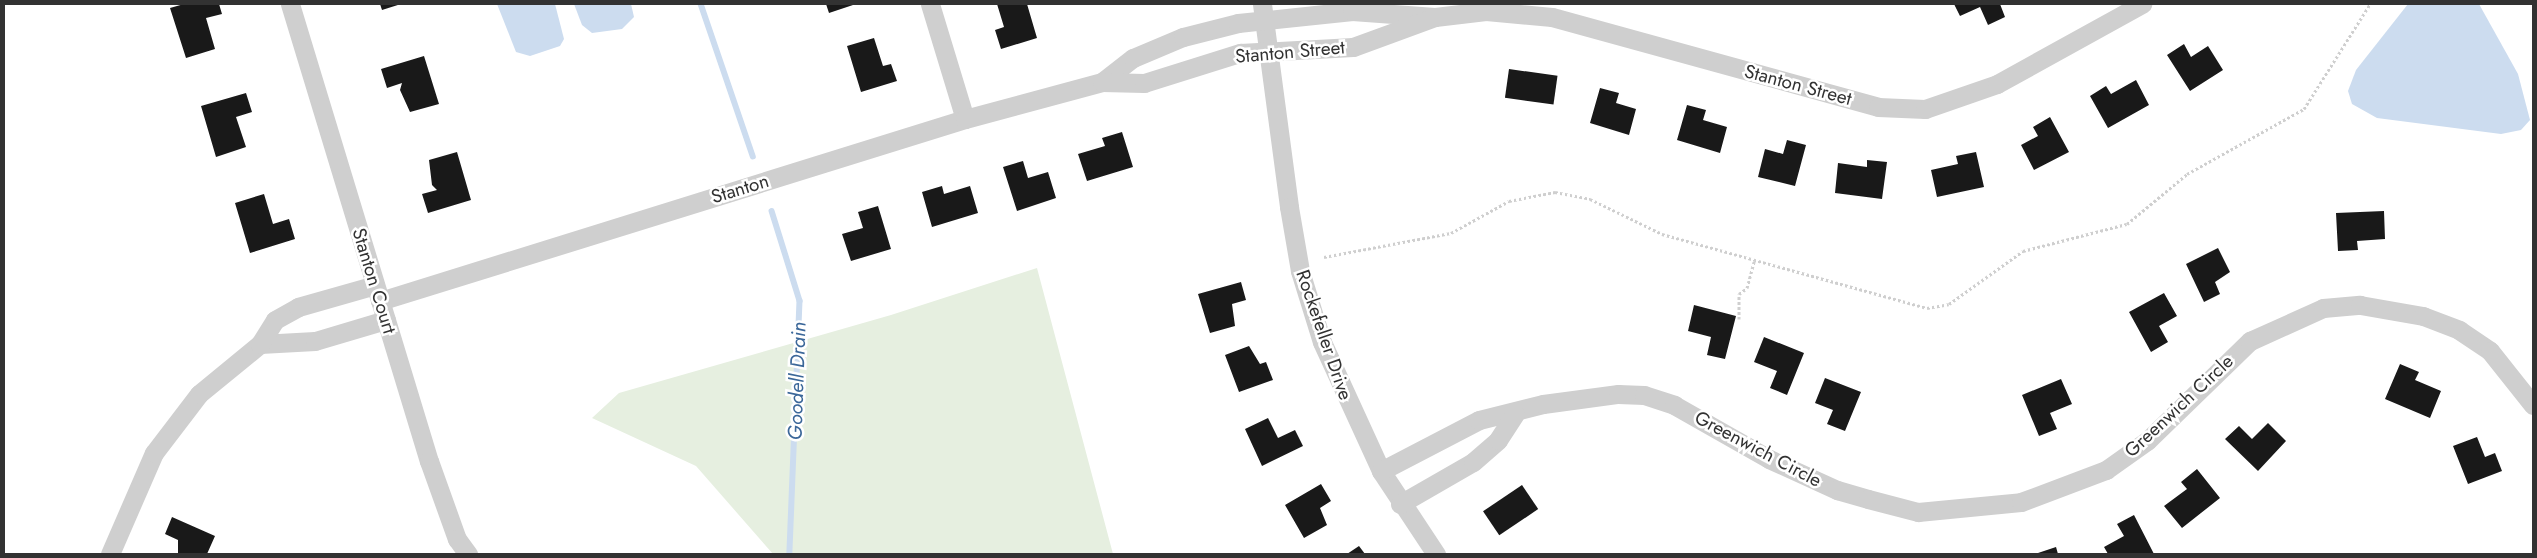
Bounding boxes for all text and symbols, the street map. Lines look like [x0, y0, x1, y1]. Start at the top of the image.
street label: Stanton Street [1234, 36, 1346, 68]
street label: Stanton Street [1742, 60, 1854, 110]
street label: Stanton [708, 169, 772, 209]
street label: Stanton Court [347, 225, 401, 337]
street label: Rockefeller Drive [1291, 267, 1357, 403]
water label: Goodell Drain [783, 321, 811, 441]
street label: Greenwich Circle [2120, 350, 2238, 462]
street label: Greenwich Circle [1691, 406, 1825, 492]

